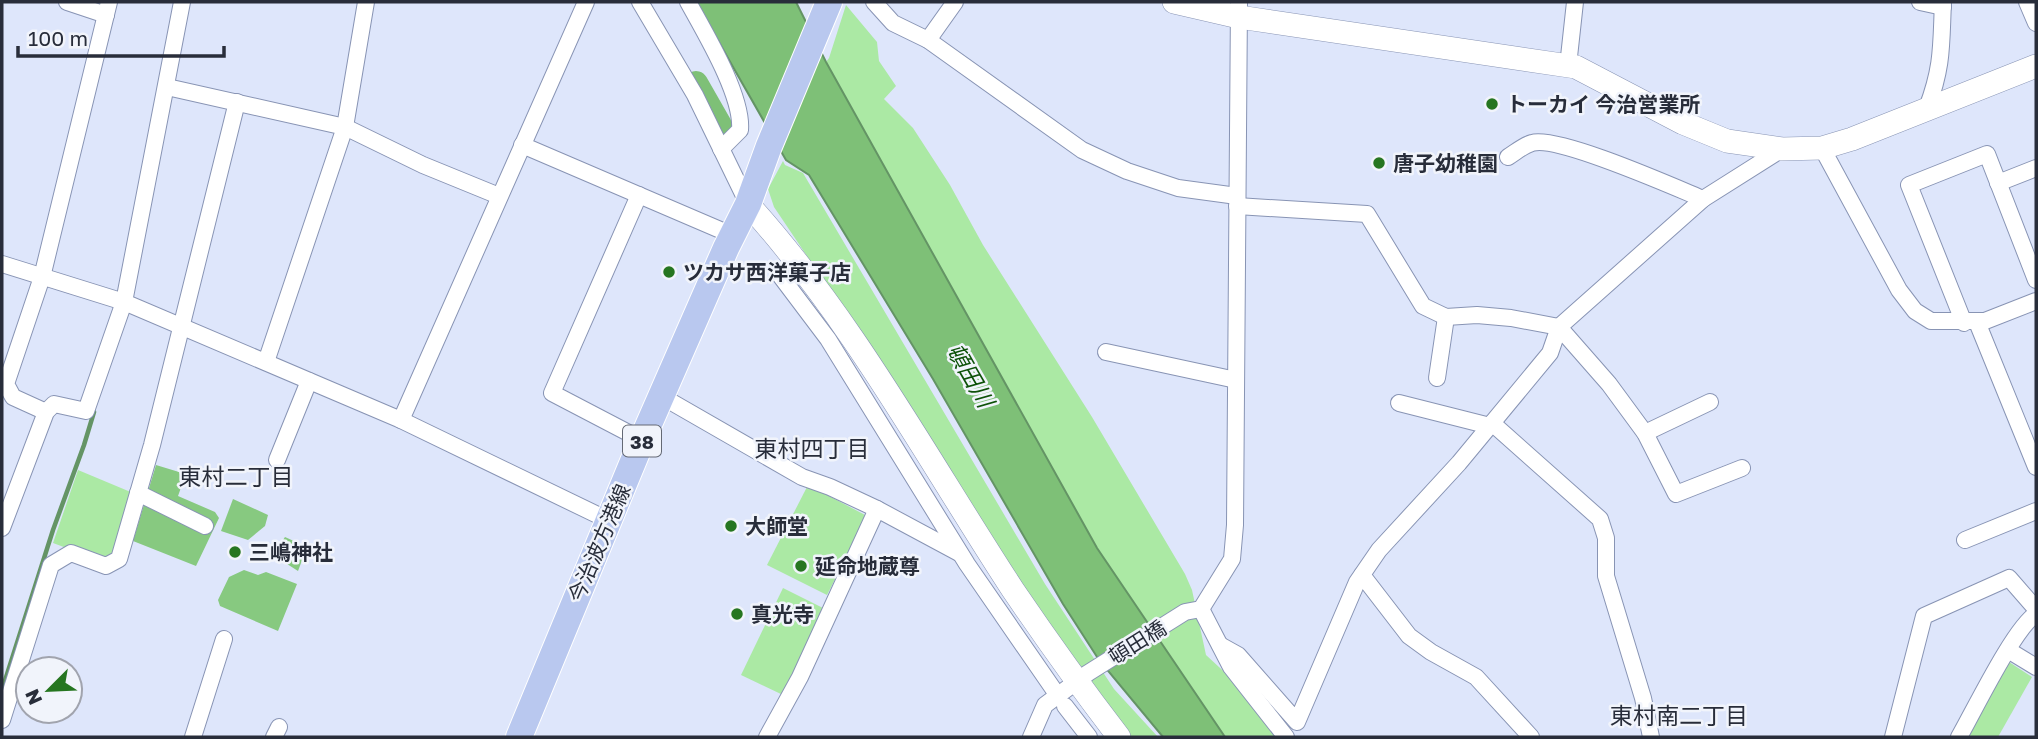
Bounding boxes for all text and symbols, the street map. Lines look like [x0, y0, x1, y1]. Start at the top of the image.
scale bar [18, 14, 224, 58]
text: 100 m [28, 25, 88, 51]
place label: トーカイ 今治営業所 [1506, 91, 1700, 117]
marker: トーカイ 今治営業所 [1484, 96, 1500, 112]
place label: 唐子幼稚園 [1393, 150, 1498, 176]
marker: 唐子幼稚園 [1371, 155, 1387, 171]
place label: ツカサ西洋菓子店 [683, 259, 851, 285]
marker: ツカサ西洋菓子店 [661, 264, 677, 280]
water label: 頓田川 [942, 338, 1002, 414]
road number: 38 [623, 426, 661, 456]
district label: 東村四丁目 [755, 434, 870, 462]
district label: 東村二丁目 [179, 462, 294, 490]
street label: 今治波方港線 [562, 480, 636, 606]
place label: 大師堂 [745, 513, 808, 539]
marker: 大師堂 [723, 518, 739, 534]
place label: 三嶋神社 [249, 539, 333, 565]
marker: 三嶋神社 [227, 544, 243, 560]
place label: 延命地蔵尊 [815, 553, 920, 579]
marker: 延命地蔵尊 [793, 558, 809, 574]
place label: 真光寺 [751, 601, 814, 627]
marker: 真光寺 [729, 606, 745, 622]
street label: 頓田橋 [1103, 614, 1171, 670]
north arrow [14, 655, 84, 725]
text: N [20, 686, 46, 708]
district label: 東村南二丁目 [1610, 701, 1748, 729]

